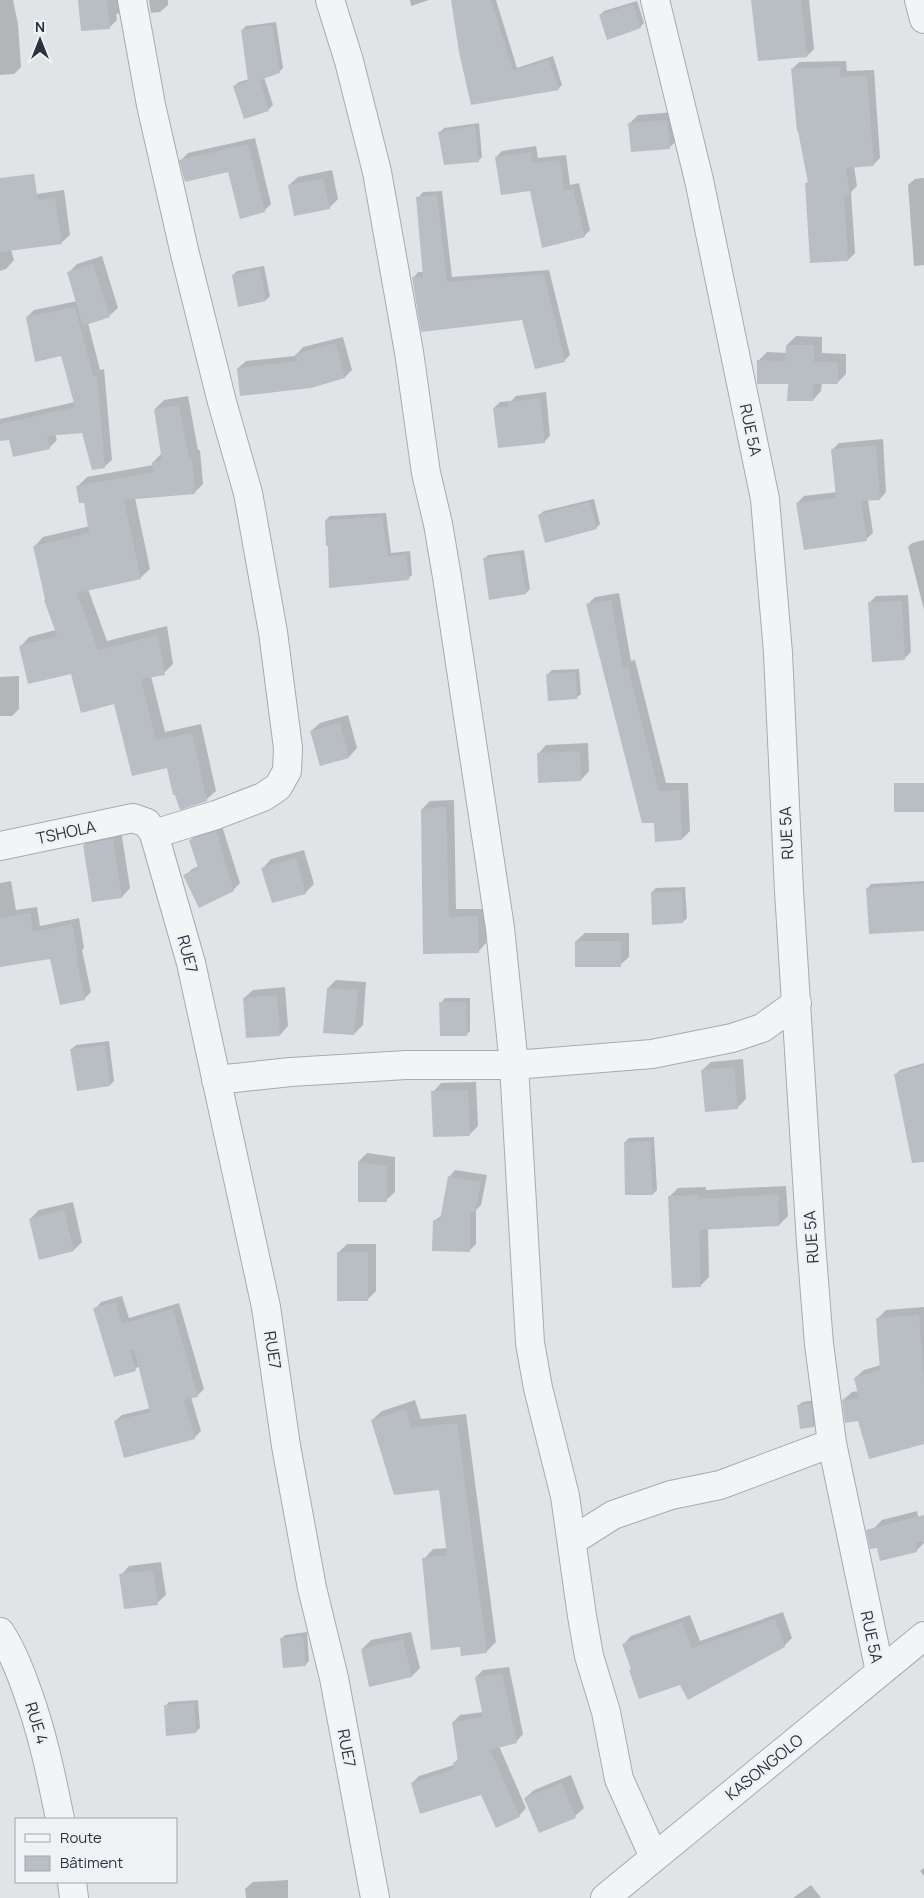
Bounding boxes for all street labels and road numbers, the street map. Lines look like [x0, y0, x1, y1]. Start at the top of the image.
street label: RUE 5A [735, 402, 767, 458]
street label: RUE 5A [774, 806, 798, 860]
street label: TSHOLA [34, 815, 98, 849]
street label: RUE7 [172, 933, 204, 975]
street label: RUE 5A [798, 1210, 824, 1264]
street label: RUE7 [259, 1329, 287, 1371]
street label: RUE 5A [856, 1609, 888, 1665]
street label: RUE 4 [20, 1699, 54, 1747]
street label: RUE7 [333, 1727, 361, 1769]
street label: KASONGOLO [721, 1729, 808, 1805]

